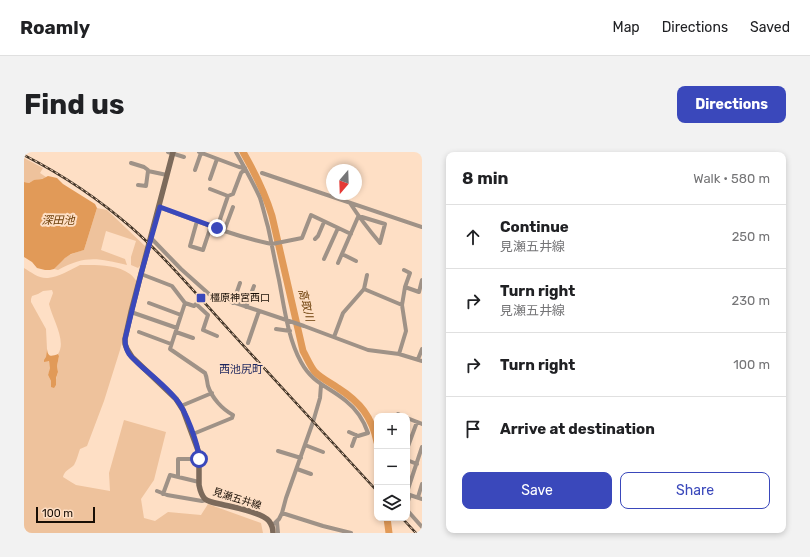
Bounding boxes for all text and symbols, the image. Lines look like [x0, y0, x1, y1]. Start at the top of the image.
text: Roamly [20, 16, 90, 39]
text: Map [613, 19, 640, 36]
text: Directions [662, 19, 728, 36]
text: Saved [750, 19, 790, 36]
button: Directions [677, 86, 786, 123]
text: Find us [24, 88, 124, 121]
north arrow [326, 164, 362, 200]
text: 8 min [462, 168, 509, 188]
text: Walk · 580 m [693, 171, 770, 186]
water label: 深田池 [42, 214, 75, 227]
text: Continue [500, 218, 569, 236]
route end [208, 219, 226, 237]
icon: ahead [462, 226, 484, 248]
text: 250 m [732, 229, 770, 244]
text: 見瀬五井線 [500, 239, 565, 254]
text: Turn right [500, 282, 575, 300]
water label: 高取川 [296, 287, 317, 324]
icon: right [462, 290, 484, 312]
marker: 橿原神宮西口 [195, 292, 207, 304]
place label: 橿原神宮西口 [210, 292, 270, 304]
text: 230 m [732, 293, 770, 308]
text: 見瀬五井線 [500, 303, 565, 318]
icon: right [462, 354, 484, 376]
text: Turn right [500, 356, 575, 374]
text: 100 m [733, 357, 770, 372]
district label: 西池尻町 [219, 363, 263, 376]
map controls [374, 413, 410, 521]
button: + [374, 413, 410, 449]
icon: arrive [462, 418, 484, 440]
text: Arrive at destination [500, 420, 655, 438]
button: − [374, 449, 410, 485]
route start [190, 450, 208, 468]
button: Save [462, 472, 612, 509]
button: Share [620, 472, 770, 509]
button: layers [374, 485, 410, 521]
street label: 見瀬五井線 [211, 486, 263, 512]
scale bar [36, 505, 95, 524]
text: 100 m [42, 507, 73, 520]

